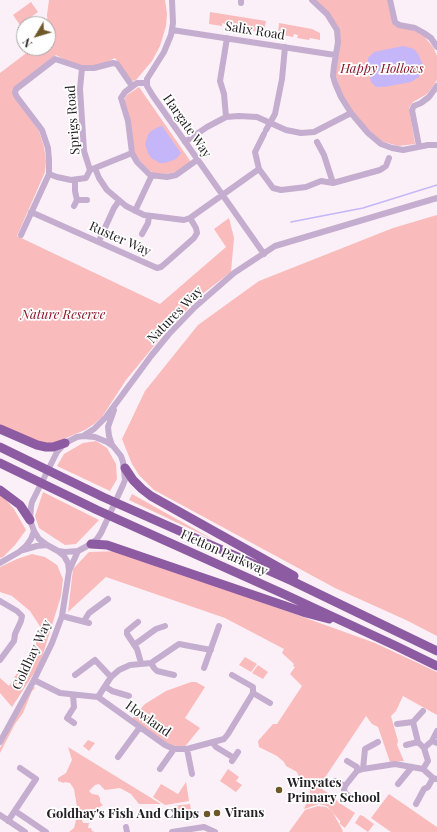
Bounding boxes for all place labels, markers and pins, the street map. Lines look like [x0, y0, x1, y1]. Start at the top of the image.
place label: Winyates Primary School [287, 775, 380, 806]
marker: Winyates Primary School [274, 785, 284, 795]
place label: Virans [225, 805, 264, 821]
place label: Goldhay's Fish And Chips [47, 806, 199, 822]
marker: Virans [212, 808, 222, 818]
marker: Goldhay's Fish And Chips [202, 809, 212, 819]

